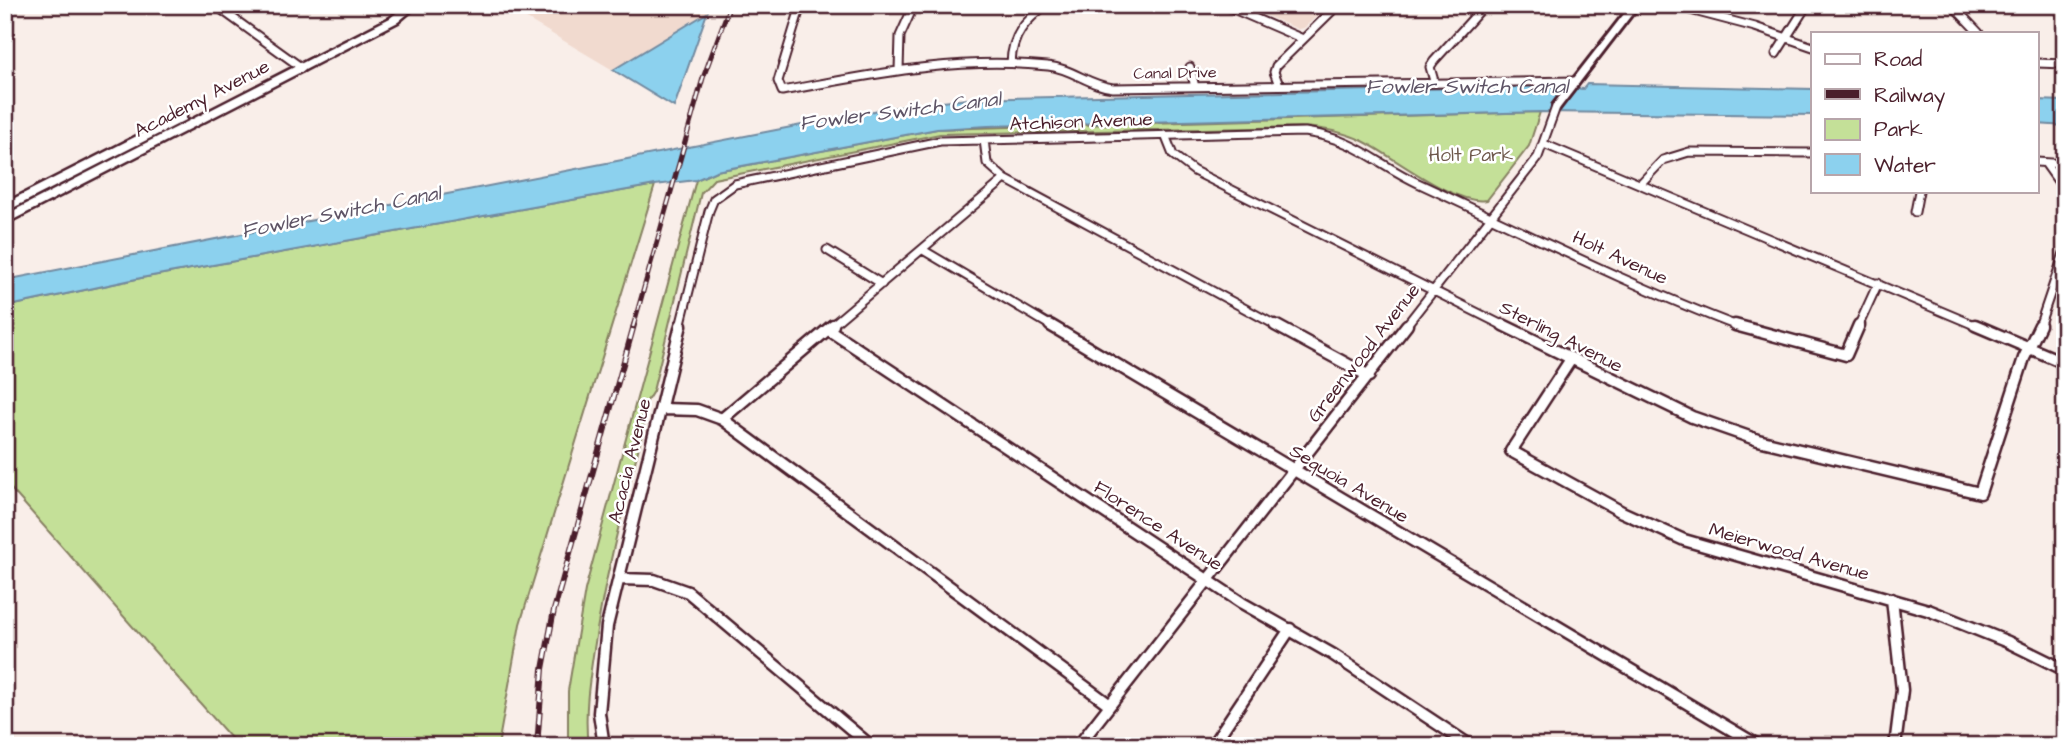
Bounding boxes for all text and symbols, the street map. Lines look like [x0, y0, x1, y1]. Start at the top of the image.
legend [1811, 32, 2038, 192]
text: Road [1874, 45, 1922, 74]
street label: Academy Avenue [130, 53, 275, 146]
street label: Canal Drive [1133, 61, 1217, 85]
water label: Fowler Switch Canal [1366, 72, 1571, 101]
text: Railway [1874, 81, 1946, 112]
water label: Fowler Switch Canal [798, 84, 1005, 138]
street label: Atchison Avenue [1009, 106, 1153, 138]
text: Park [1874, 115, 1923, 144]
park label: Holt Park [1429, 142, 1514, 169]
text: Water [1874, 151, 1936, 180]
water label: Fowler Switch Canal [239, 178, 446, 246]
street label: Holt Avenue [1568, 224, 1672, 292]
street label: Greenwood Avenue [1301, 278, 1427, 428]
street label: Sterling Avenue [1494, 294, 1627, 381]
street label: Acacia Avenue [601, 396, 659, 526]
street label: Sequoia Avenue [1284, 438, 1414, 530]
street label: Florence Avenue [1088, 474, 1228, 578]
street label: Meierwood Avenue [1706, 516, 1872, 588]

